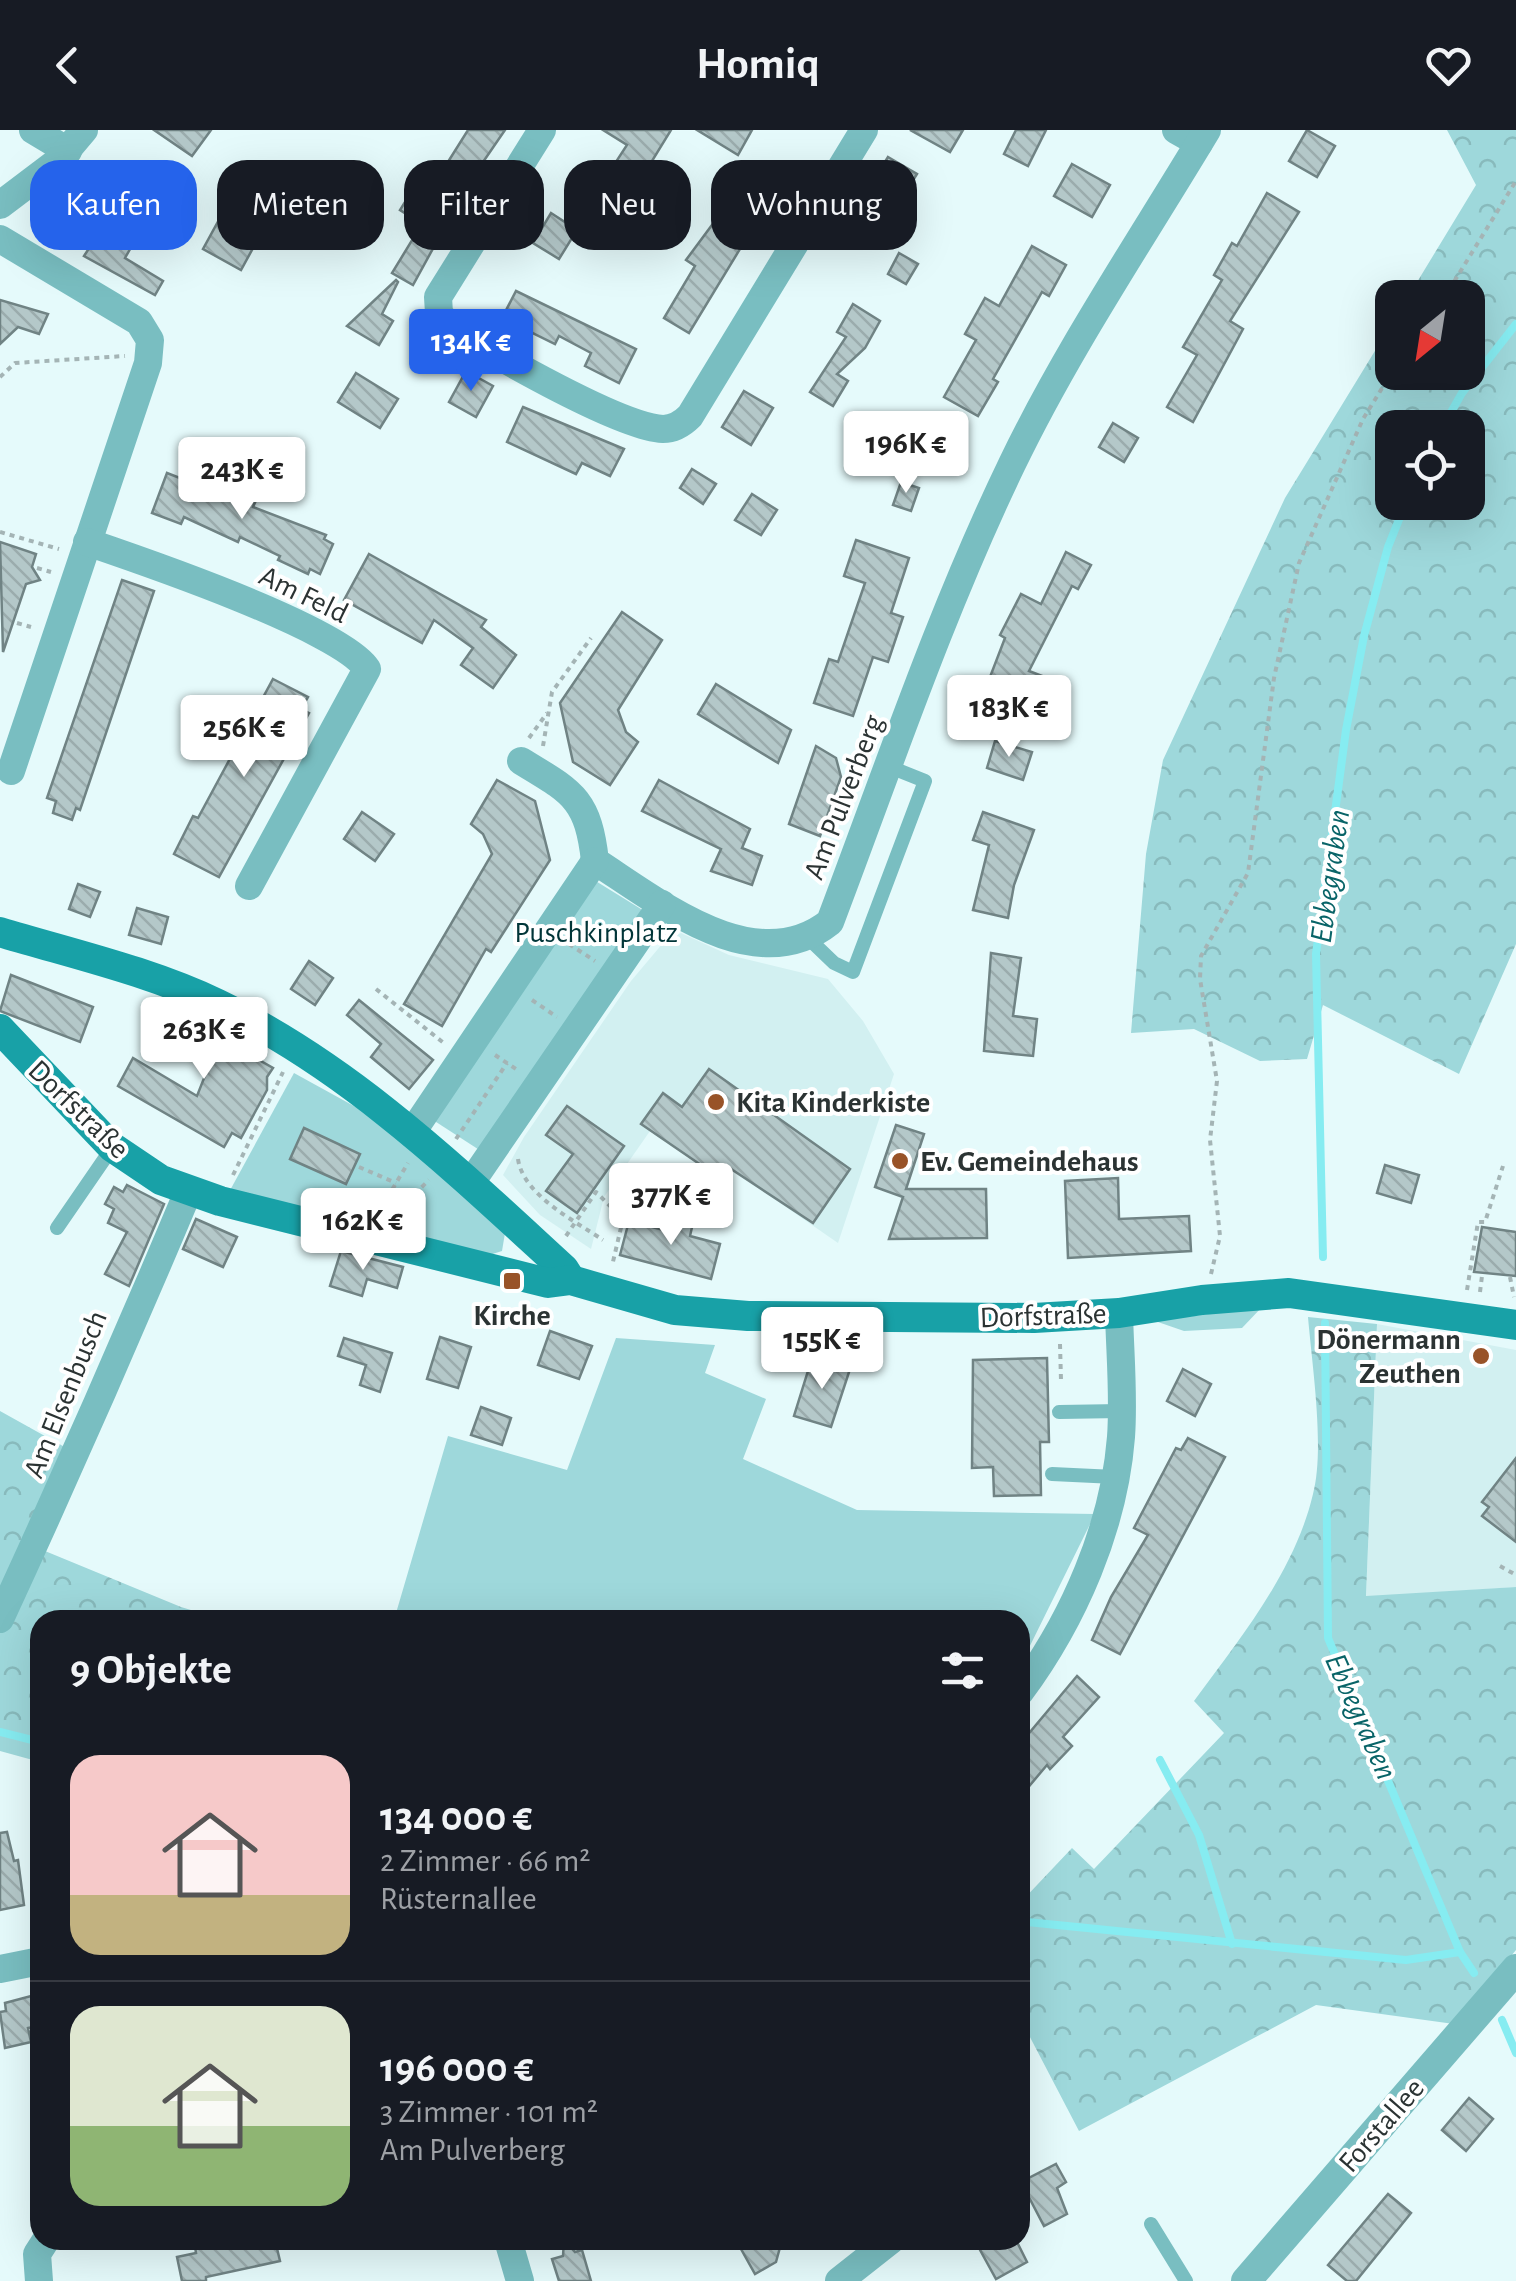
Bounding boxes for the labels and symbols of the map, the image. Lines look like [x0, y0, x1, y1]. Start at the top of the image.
north arrow [1375, 280, 1485, 390]
pin: 134K € [390, 309, 552, 394]
pin: 196K € [825, 411, 987, 496]
pin: 243K € [161, 437, 323, 522]
street label: Am Feld [254, 561, 353, 629]
pin: 183K € [928, 675, 1090, 760]
pin: 256K € [163, 695, 325, 780]
street label: Am Pulverberg [799, 711, 889, 884]
water label: Ebbegraben [1305, 807, 1355, 945]
park label: Puschkinplatz [514, 918, 678, 948]
pin: 263K € [123, 997, 285, 1082]
street label: Dorfstraße [22, 1055, 134, 1165]
place label: Kita Kinderkiste [736, 1088, 930, 1118]
marker: Kita Kinderkiste [705, 1091, 727, 1113]
place label: Ev. Gemeindehaus [920, 1147, 1139, 1177]
marker: Ev. Gemeindehaus [889, 1150, 911, 1172]
pin: 377K € [590, 1163, 752, 1248]
pin: 162K € [282, 1188, 444, 1273]
marker: Kirche [501, 1270, 523, 1292]
street label: Dorfstraße [979, 1299, 1107, 1333]
place label: Kirche [473, 1301, 551, 1331]
street label: Am Elsenbusch [19, 1307, 113, 1482]
pin: 155K € [741, 1307, 903, 1392]
place label: Dönermann Zeuthen [1316, 1325, 1461, 1389]
marker: Dönermann Zeuthen [1470, 1345, 1492, 1367]
water label: Ebbegraben [1319, 1648, 1403, 1784]
street label: Forstallee [1333, 2073, 1430, 2178]

